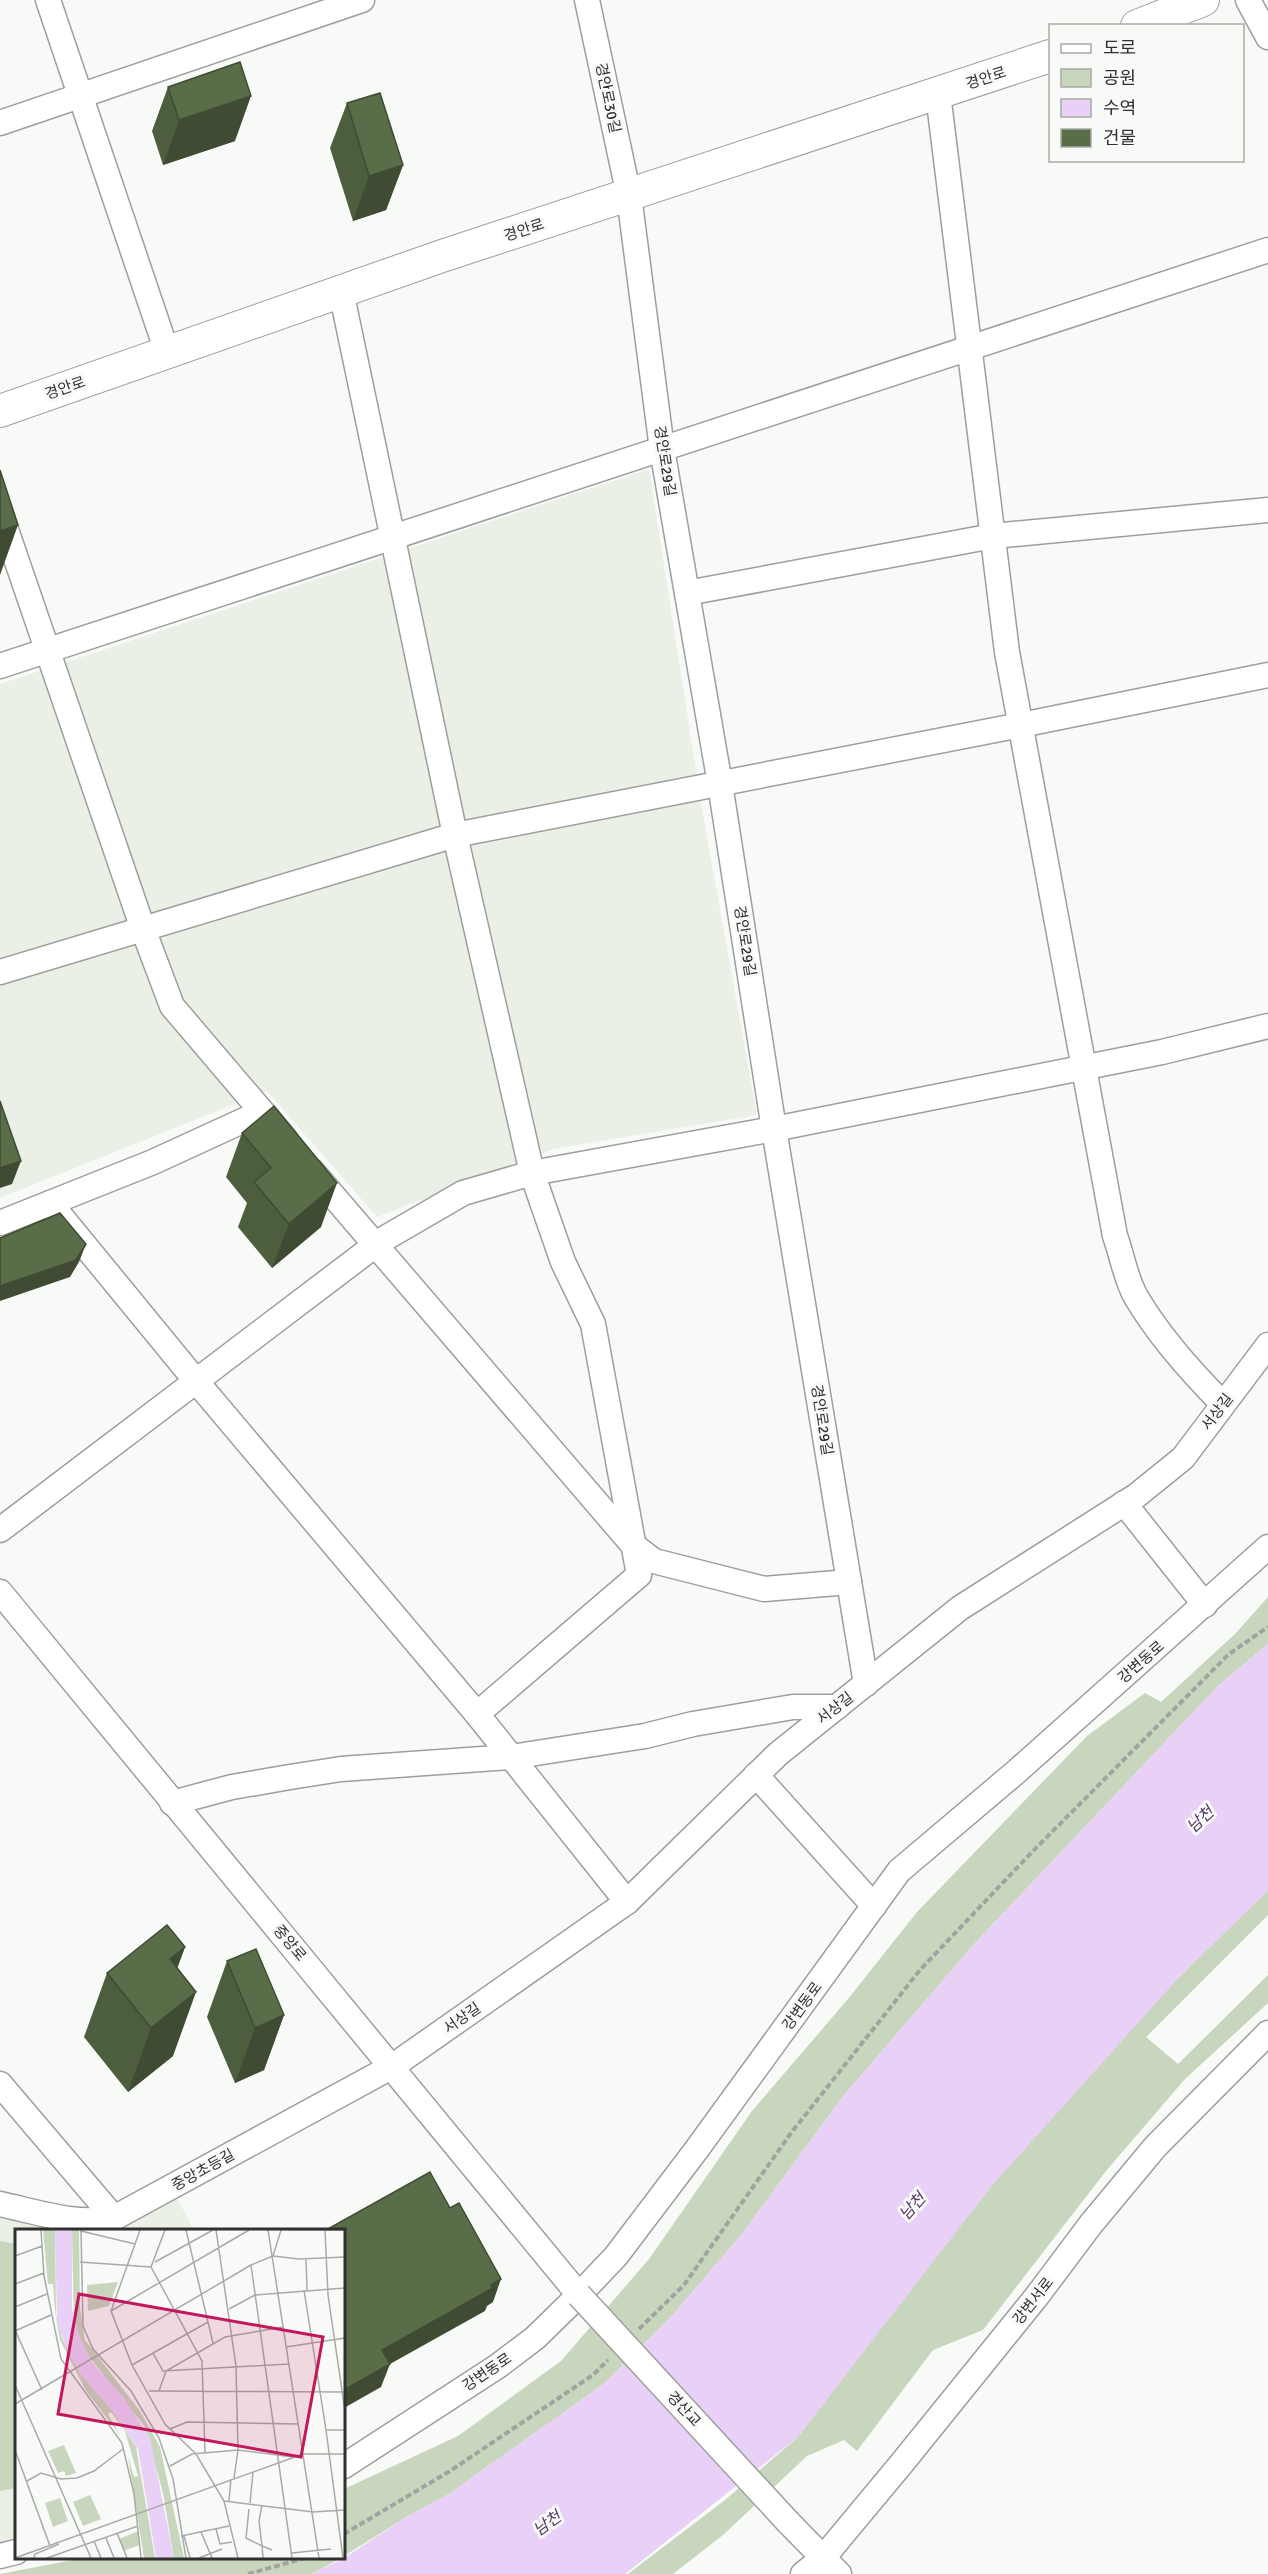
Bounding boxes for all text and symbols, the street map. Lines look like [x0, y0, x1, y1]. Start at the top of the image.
legend [1049, 24, 1244, 162]
text: 도로 [1103, 37, 1136, 59]
street label: 경안로30길 [592, 61, 624, 135]
street label: 경안로 [964, 63, 1008, 93]
text: 공원 [1103, 67, 1136, 89]
text: 수역 [1103, 97, 1136, 119]
text: 건물 [1103, 127, 1136, 149]
street label: 경안로 [502, 215, 546, 245]
street label: 경안로 [42, 373, 88, 403]
street label: 경안로29길 [651, 424, 679, 498]
street label: 경안로29길 [731, 904, 759, 978]
street label: 경안로29길 [808, 1383, 836, 1457]
street label: 서상길 [1197, 1390, 1237, 1434]
street label: 강변동로 [1114, 1637, 1168, 1687]
street label: 서상길 [813, 1688, 857, 1728]
water label: 남천 [1183, 1801, 1220, 1837]
street label: 중앙로 [270, 1921, 310, 1965]
street label: 강변동로 [778, 1978, 826, 2034]
street label: 서상길 [440, 1999, 484, 2037]
street label: 중앙초등길 [168, 2145, 238, 2195]
water label: 남천 [895, 2187, 932, 2224]
inset map [15, 2229, 345, 2559]
street label: 강변서로 [1009, 2274, 1057, 2328]
street label: 강변동로 [459, 2349, 515, 2395]
street label: 경산교 [663, 2388, 705, 2430]
water label: 남천 [530, 2506, 567, 2541]

